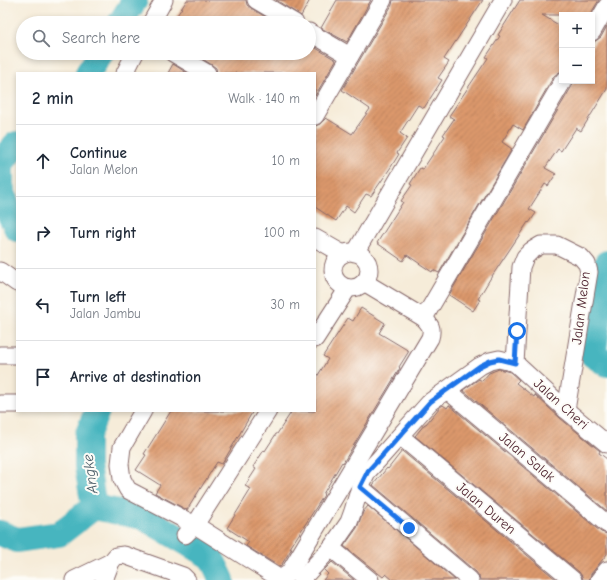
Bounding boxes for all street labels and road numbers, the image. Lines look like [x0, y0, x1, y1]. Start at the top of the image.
street label: Jalan Melon [568, 271, 594, 345]
street label: Jalan Cheri [530, 375, 592, 433]
street label: Jalan Salak [495, 429, 559, 486]
street label: Jalan Duren [453, 478, 519, 538]

